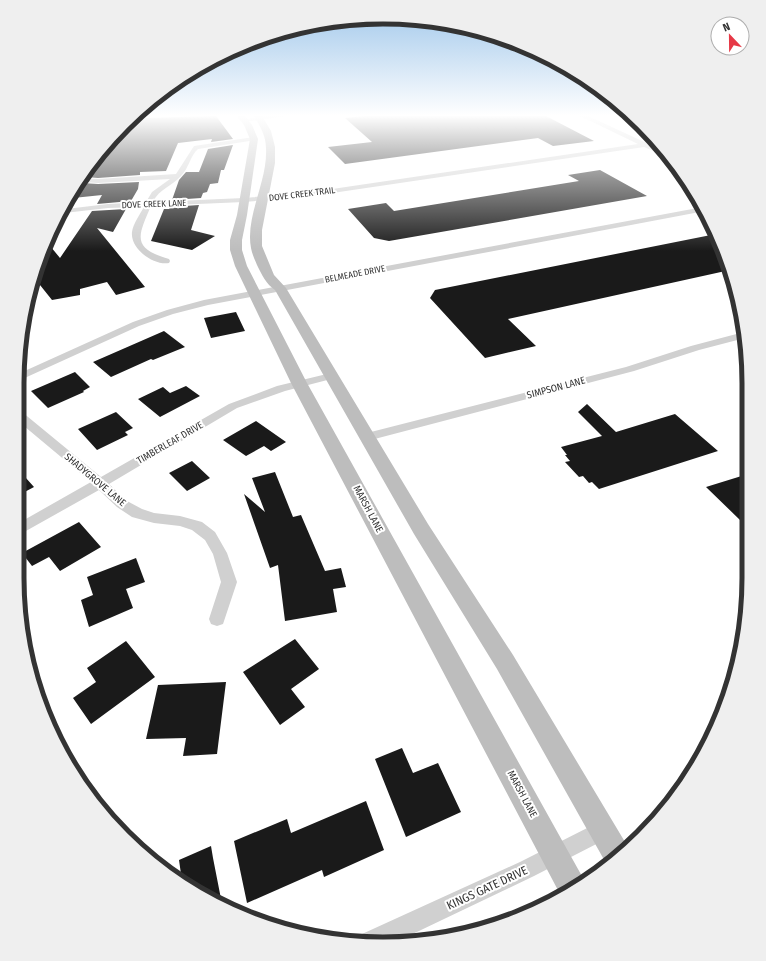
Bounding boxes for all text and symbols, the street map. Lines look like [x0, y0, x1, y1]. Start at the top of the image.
north arrow [710, 16, 750, 56]
text: N [721, 20, 732, 34]
street label: DOVE CREEK TRAIL [268, 185, 336, 203]
street label: DOVE CREEK LANE [121, 198, 187, 210]
street label: BELMEADE DRIVE [324, 263, 386, 285]
street label: SIMPSON LANE [526, 374, 587, 402]
street label: TIMBERLEAF DRIVE [135, 419, 206, 467]
street label: SHADYGROVE LANE [62, 451, 128, 509]
street label: MARSH LANE [351, 483, 386, 535]
street label: MARSH LANE [505, 768, 540, 820]
street label: KINGS GATE DRIVE [444, 863, 530, 913]

